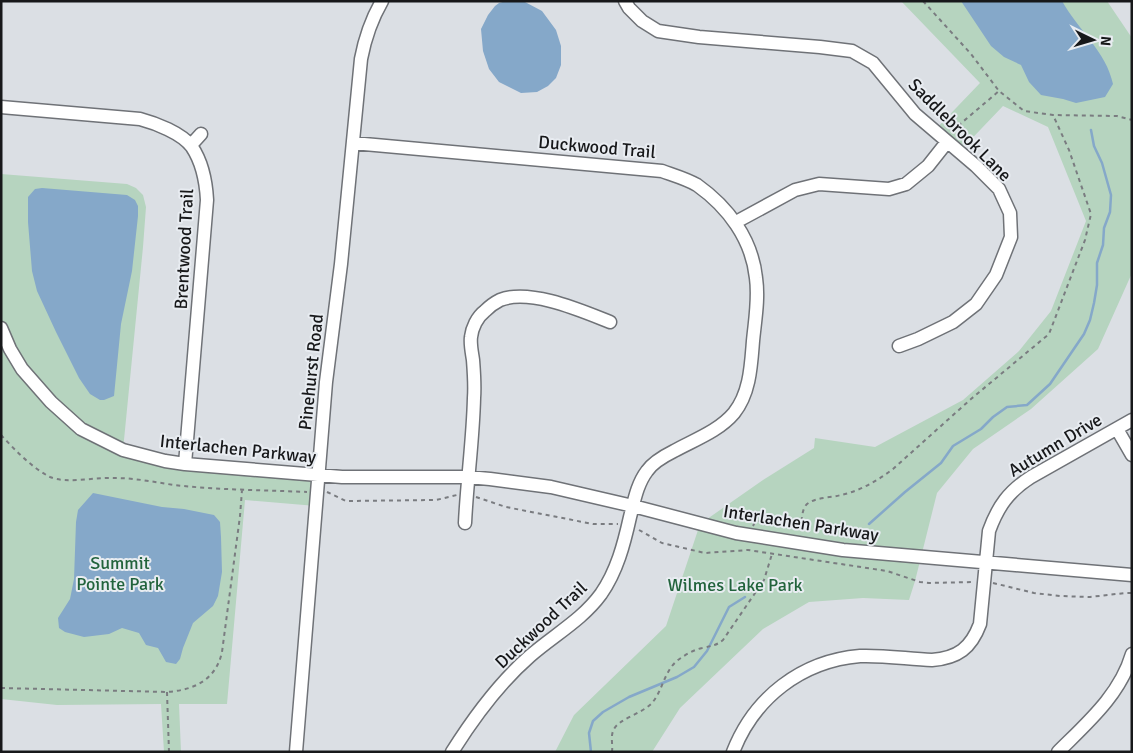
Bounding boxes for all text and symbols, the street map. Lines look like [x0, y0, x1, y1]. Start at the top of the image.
north arrow [1068, 15, 1118, 65]
text: N [1097, 35, 1114, 47]
street label: Saddlebrook Lane [904, 74, 1016, 186]
street label: Duckwood Trail [537, 131, 657, 163]
street label: Brentwood Trail [170, 188, 198, 310]
street label: Pinehurst Road [294, 313, 328, 431]
street label: Autumn Drive [1004, 408, 1106, 482]
street label: Interlachen Parkway [159, 430, 318, 468]
street label: Interlachen Parkway [722, 500, 881, 546]
park label: Summit Pointe Park [76, 552, 164, 595]
park label: Wilmes Lake Park [667, 574, 803, 596]
street label: Duckwood Trail [490, 577, 592, 673]

